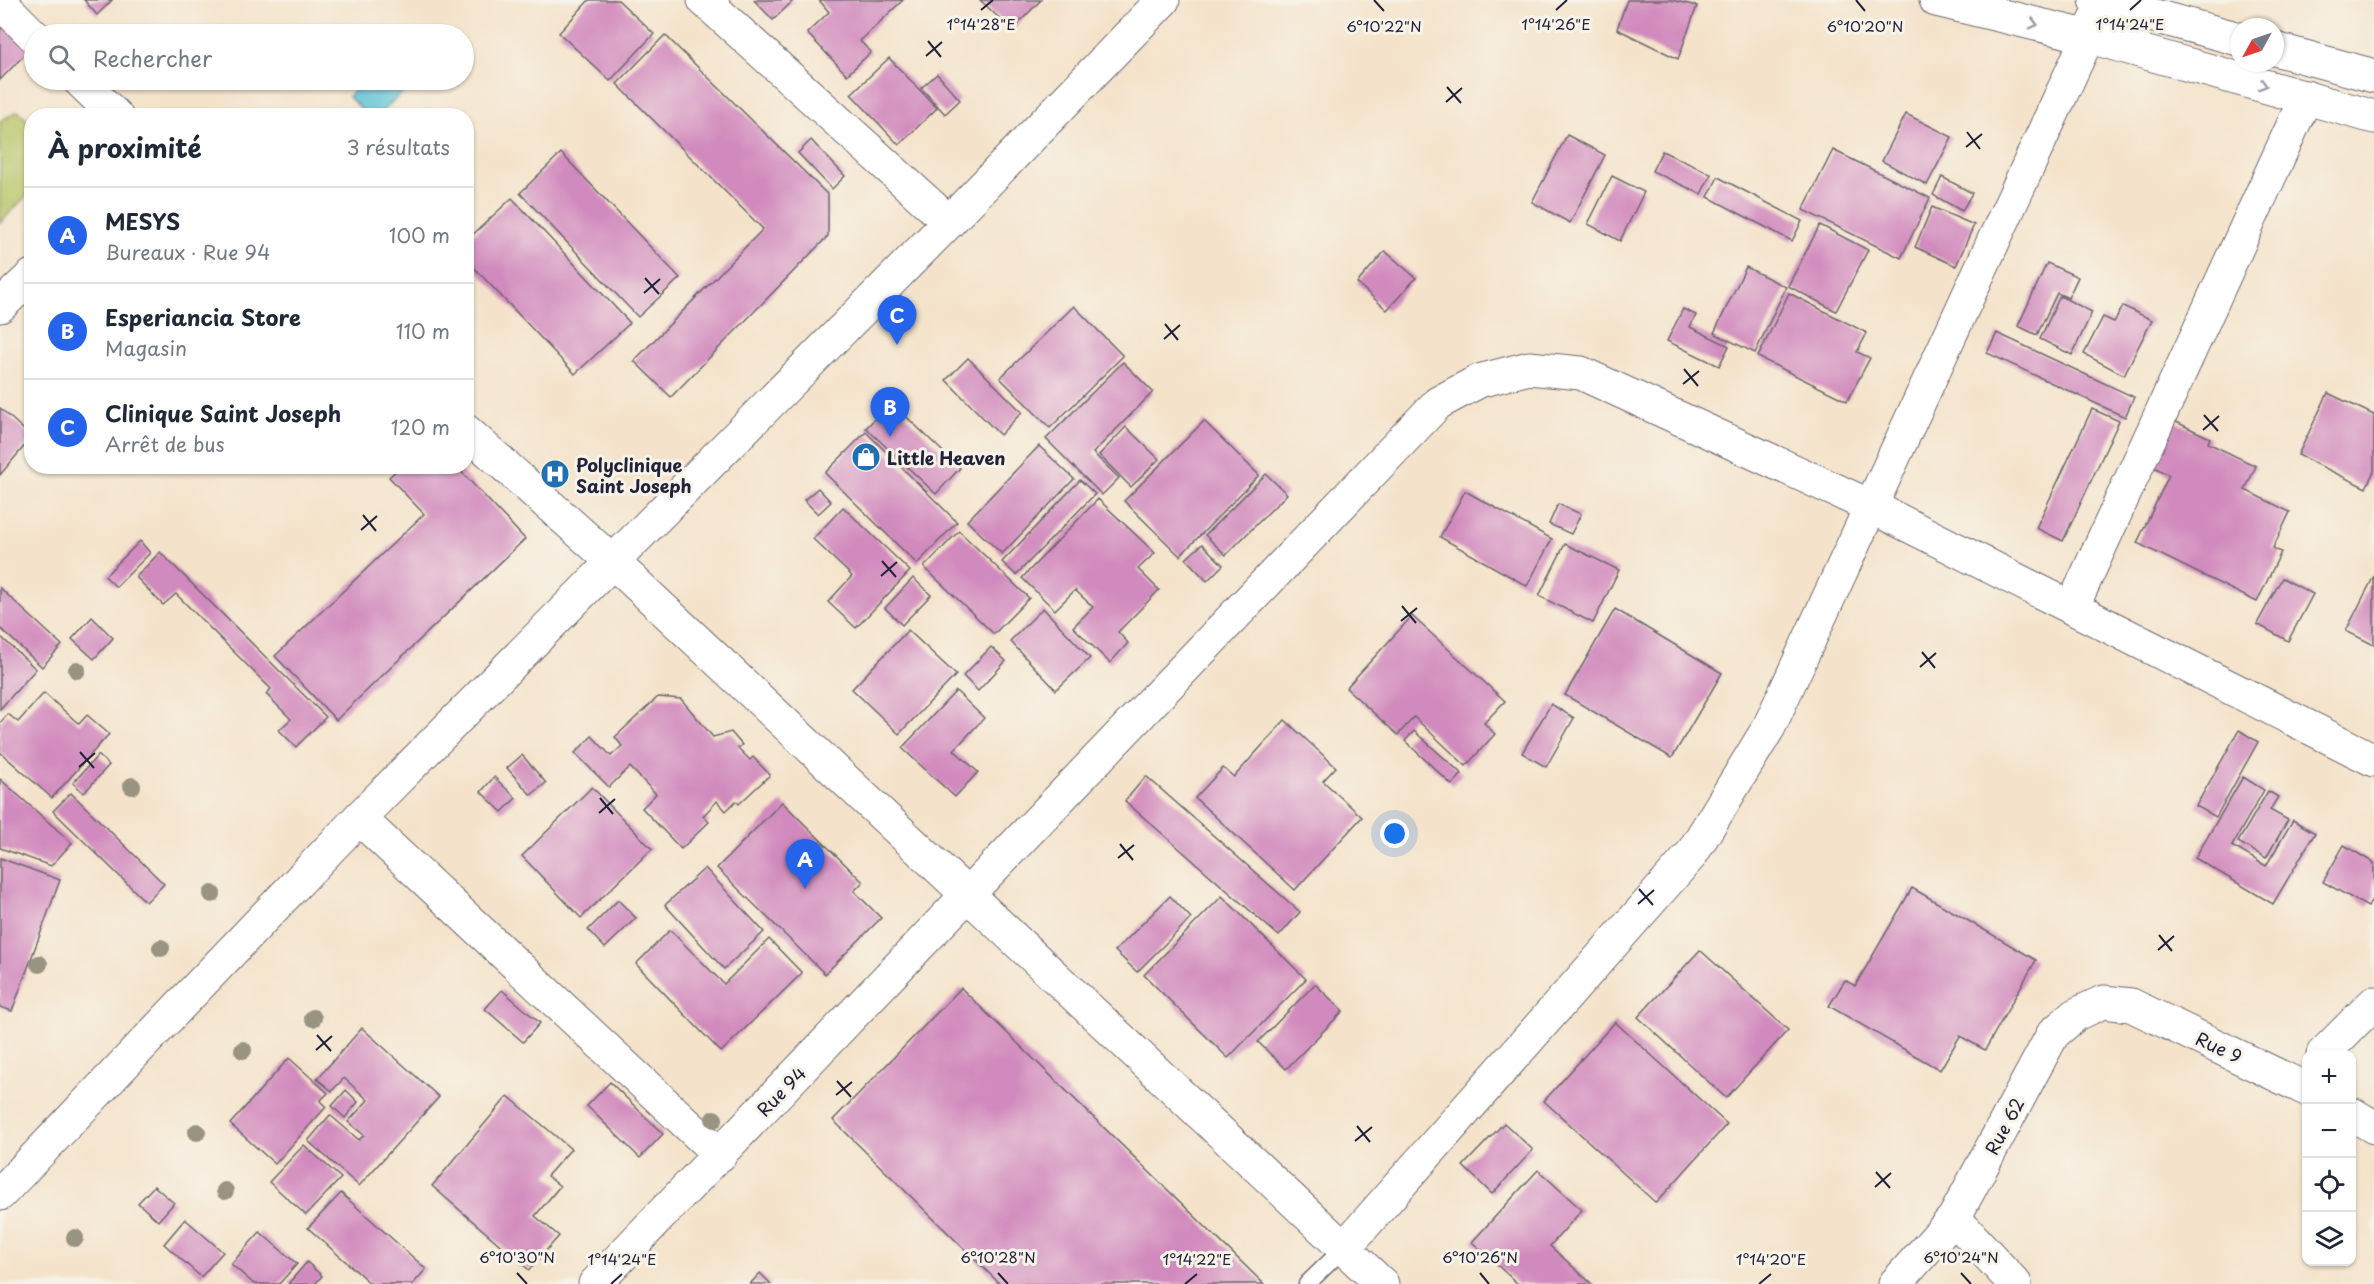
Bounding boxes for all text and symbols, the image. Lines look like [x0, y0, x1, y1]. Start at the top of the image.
text: 1°14'28"E [946, 12, 1016, 35]
text: 1°14'26"E [1521, 12, 1591, 35]
text: 1°14'24"E [2095, 12, 2165, 35]
text: 6°10'22"N [1346, 14, 1422, 37]
text: 6°10'20"N [1827, 14, 1903, 37]
one-way arrow [2029, 16, 2039, 29]
north arrow [2230, 18, 2284, 72]
search box [24, 24, 474, 90]
icon: search [45, 41, 78, 74]
text: Rechercher [93, 41, 212, 74]
one-way arrow [2257, 78, 2268, 90]
text: À proximité [48, 128, 202, 167]
text: 3 résultats [347, 132, 450, 162]
text: MESYS [105, 204, 180, 237]
text: A [60, 220, 75, 250]
text: 100 m [389, 220, 450, 250]
text: Bureaux · Rue 94 [105, 237, 270, 267]
pin: C [878, 296, 916, 345]
text: Esperiancia Store [105, 300, 301, 333]
text: B [61, 316, 74, 346]
text: 110 m [396, 316, 450, 346]
text: Magasin [105, 333, 187, 363]
pin: B [870, 388, 910, 437]
text: Clinique Saint Joseph [105, 396, 341, 429]
text: C [60, 412, 75, 442]
text: 120 m [391, 412, 450, 442]
text: Arrêt de bus [105, 429, 225, 459]
shop icon: Little Heaven [850, 441, 882, 473]
place label: Little Heaven [887, 444, 1005, 471]
place label: Polyclinique Saint Joseph [576, 451, 692, 499]
hospital icon: Polyclinique Saint Joseph [539, 458, 571, 490]
your location [1380, 819, 1409, 848]
pin: A [786, 840, 824, 889]
street label: Rue 9 [2191, 1025, 2247, 1069]
map controls [2302, 1050, 2356, 1266]
button: + [2302, 1050, 2356, 1104]
street label: Rue 94 [750, 1060, 812, 1122]
street label: Rue 62 [1978, 1093, 2030, 1159]
button: − [2302, 1104, 2356, 1158]
button: locate [2302, 1158, 2356, 1212]
button: layers [2302, 1212, 2356, 1266]
text: 6°10'30"N [479, 1245, 555, 1268]
text: 6°10'28"N [960, 1245, 1036, 1268]
text: 6°10'26"N [1442, 1245, 1518, 1268]
text: 6°10'24"N [1923, 1245, 1999, 1268]
text: 1°14'24"E [587, 1247, 657, 1270]
text: 1°14'22"E [1162, 1247, 1232, 1270]
text: 1°14'20"E [1736, 1247, 1806, 1270]

